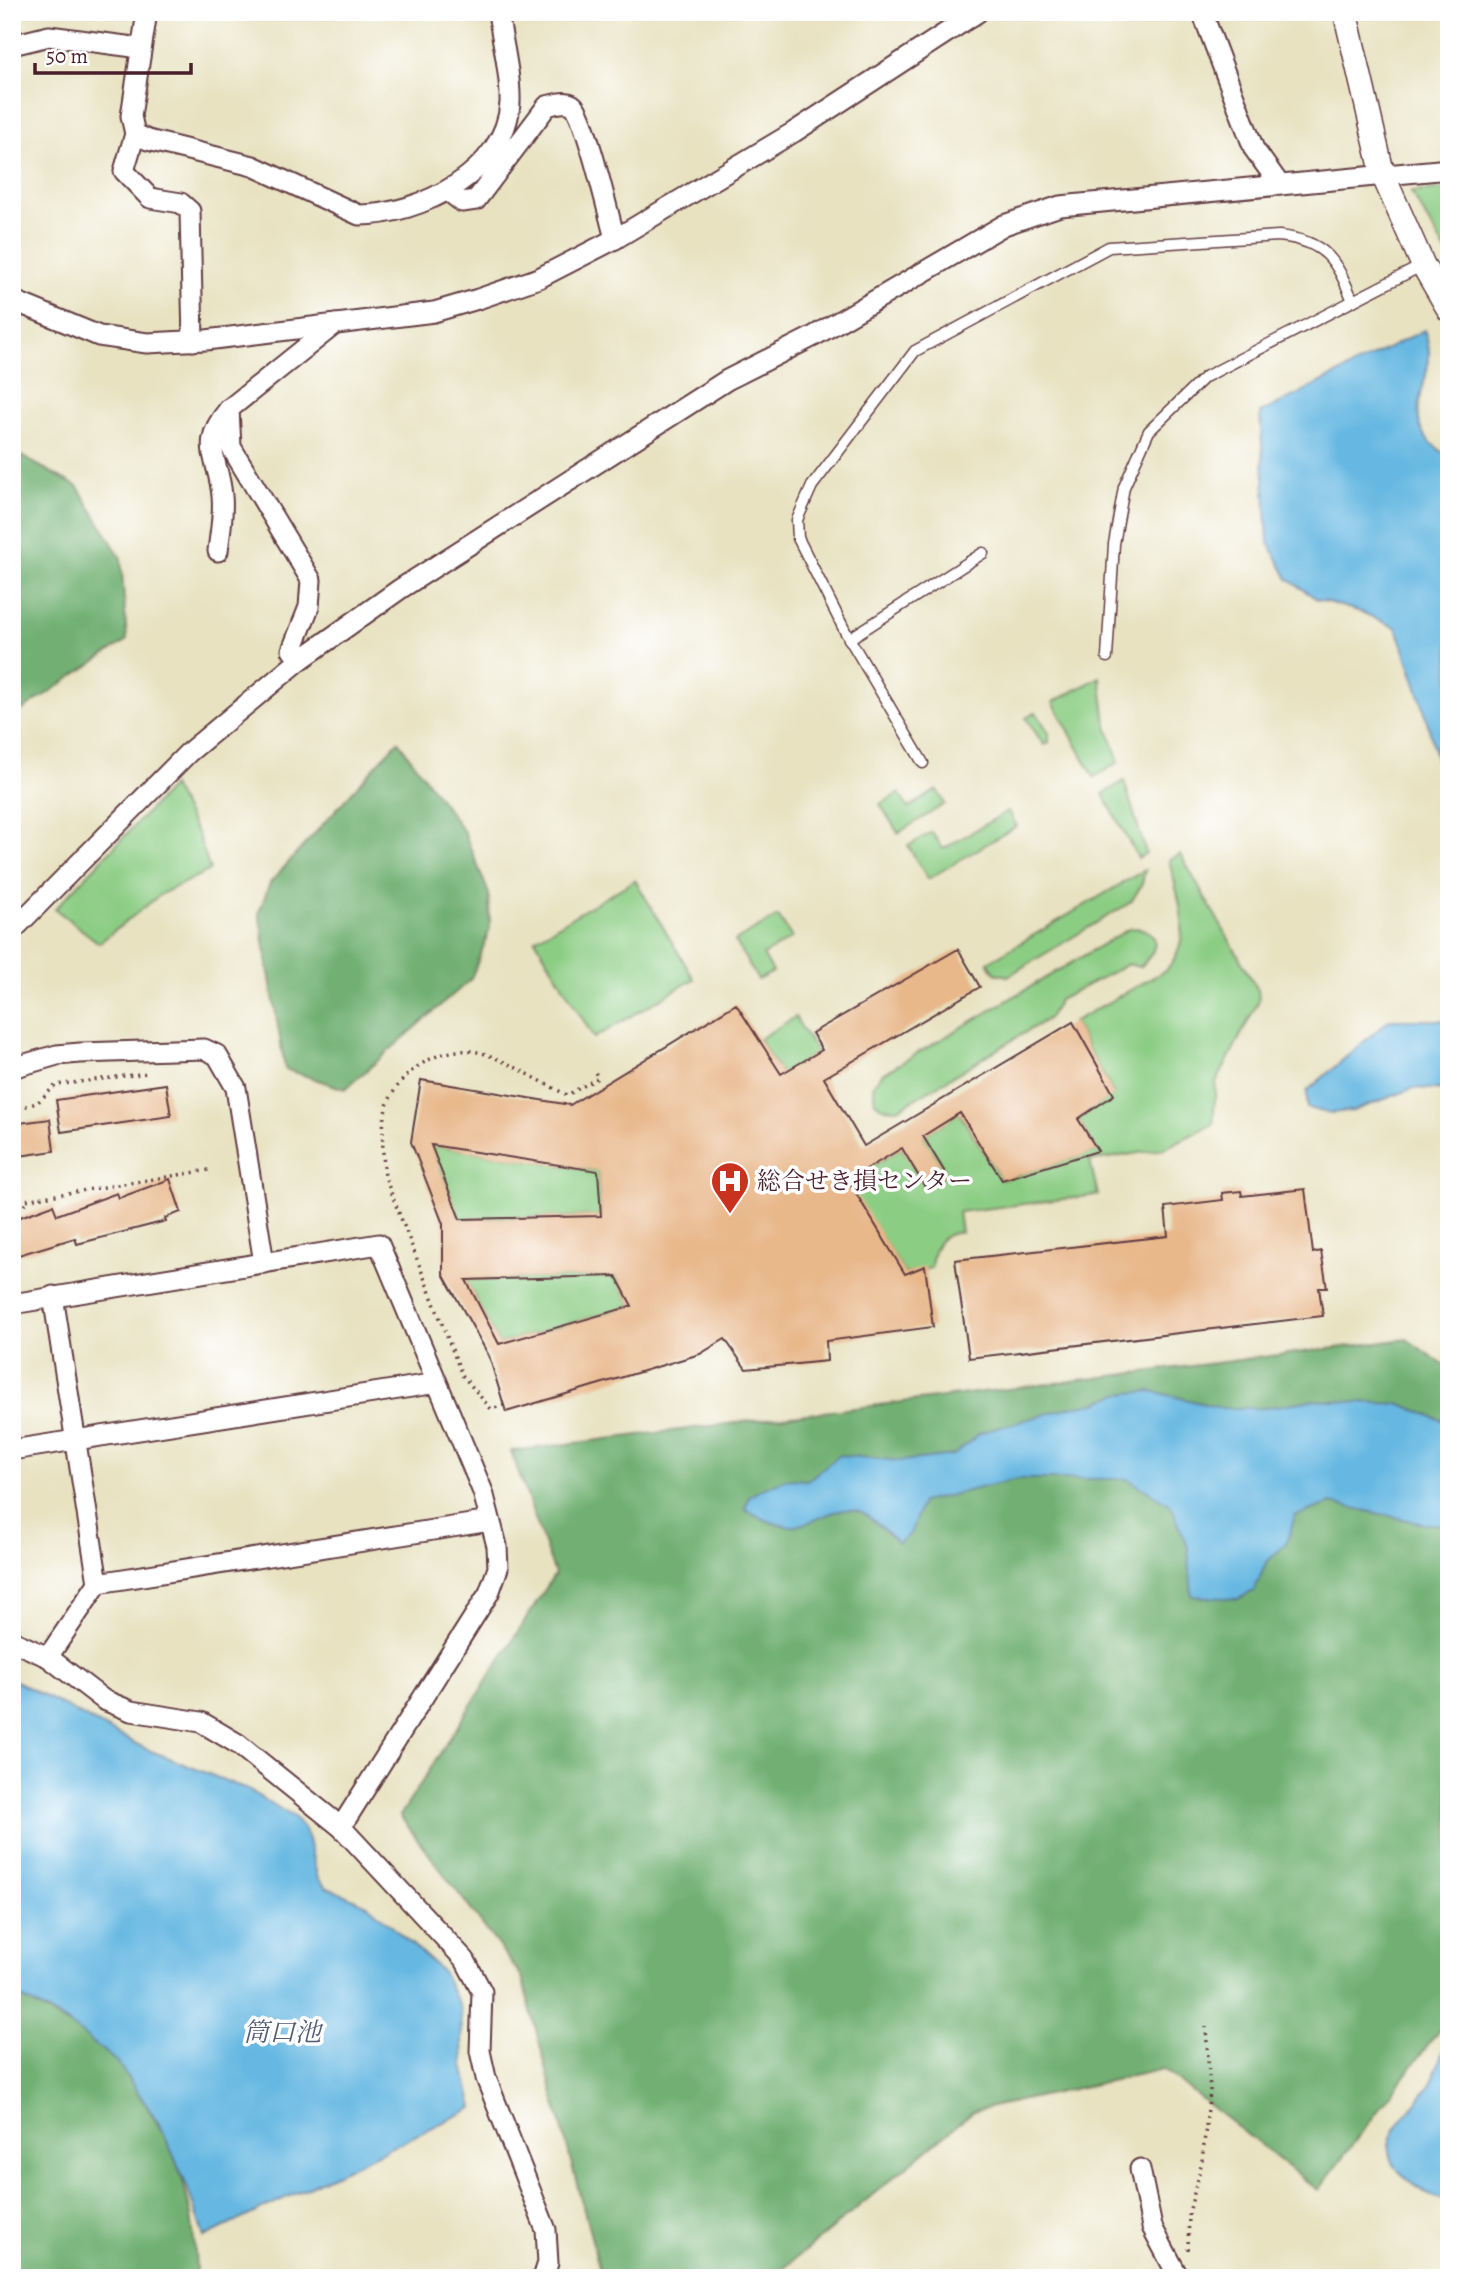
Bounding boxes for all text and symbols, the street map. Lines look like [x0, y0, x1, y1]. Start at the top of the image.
scale bar [35, 32, 191, 76]
text: 50 m [46, 42, 88, 70]
hospital icon: 総合せき損センター [709, 1160, 751, 1215]
place label: 総合せき損センター [757, 1165, 972, 1197]
water label: 筒口池 [243, 2015, 324, 2050]

